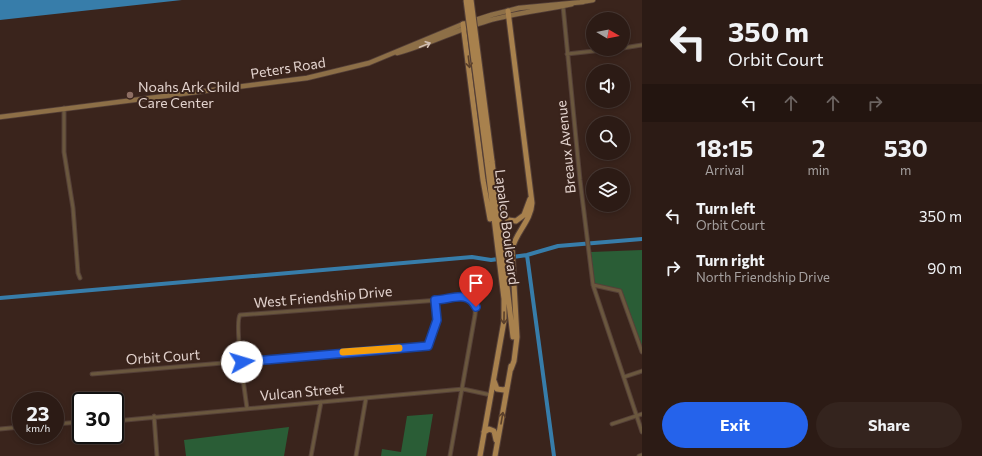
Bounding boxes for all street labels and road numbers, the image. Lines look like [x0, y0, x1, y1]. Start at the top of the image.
street label: Peters Road [249, 53, 327, 82]
street label: Breaux Avenue [552, 100, 579, 195]
street label: Lapalco Boulevard [492, 168, 523, 286]
street label: West Friendship Drive [253, 282, 393, 311]
street label: Orbit Court [125, 345, 201, 368]
street label: Vulcan Street [259, 379, 345, 404]

